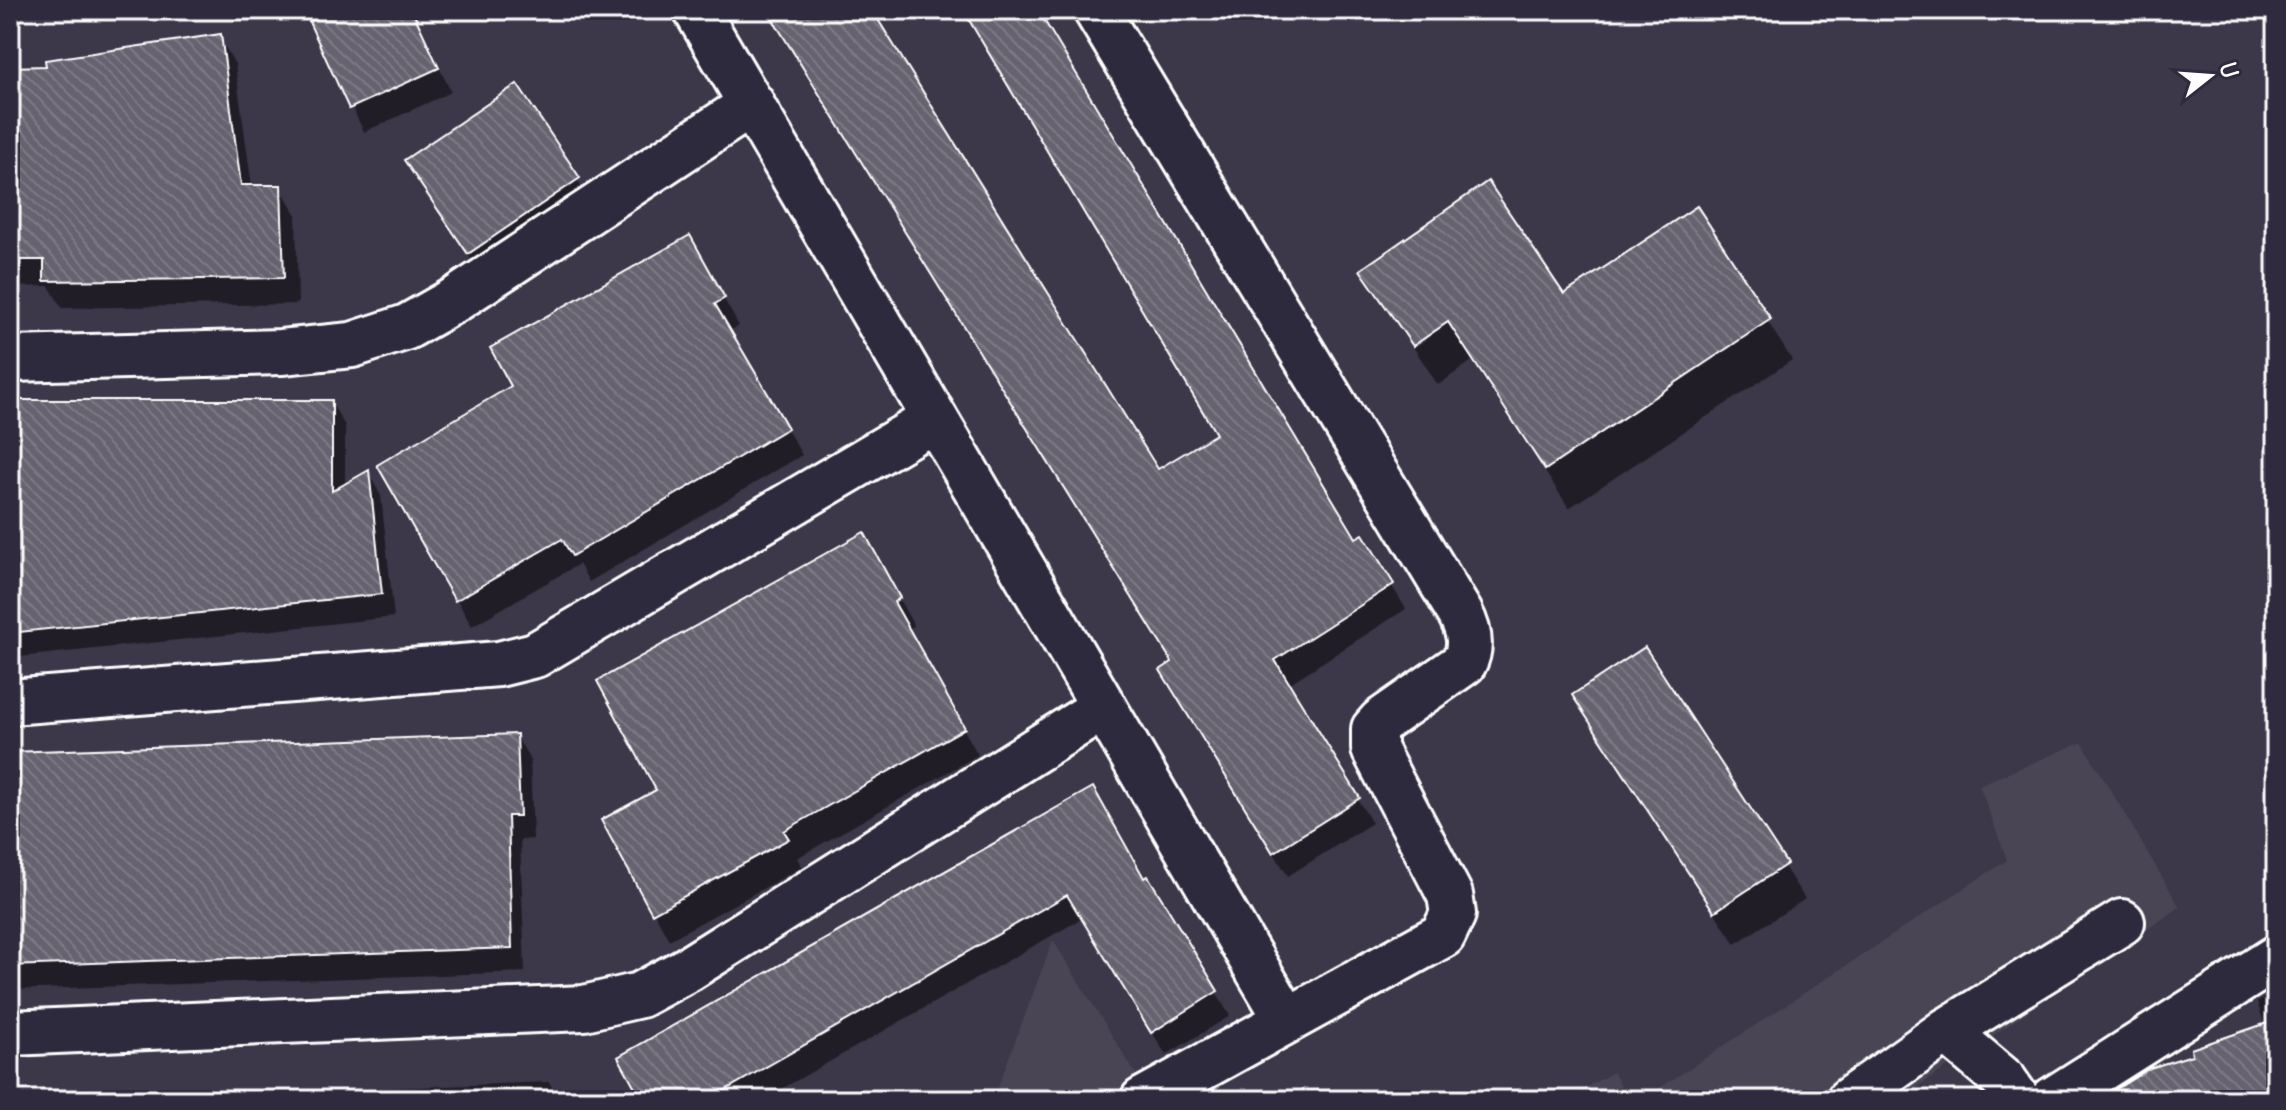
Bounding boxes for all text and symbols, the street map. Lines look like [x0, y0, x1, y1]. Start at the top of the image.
north arrow [2170, 36, 2250, 116]
text: U [2214, 59, 2245, 81]

